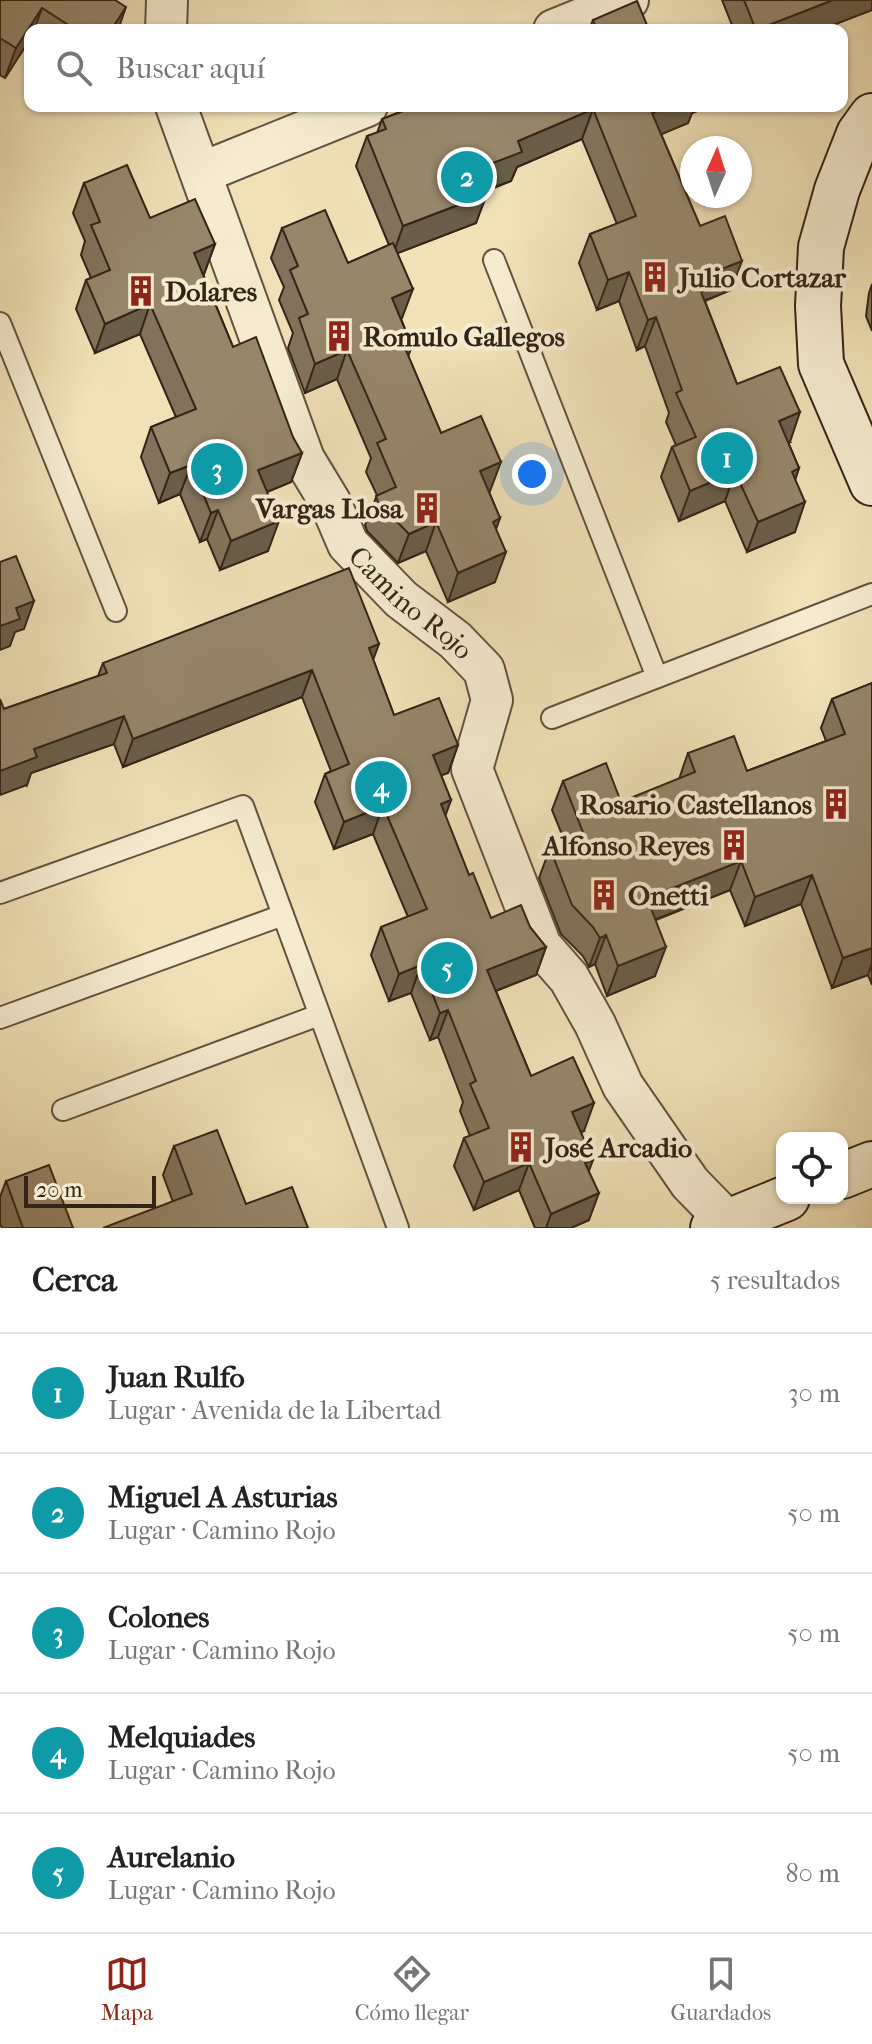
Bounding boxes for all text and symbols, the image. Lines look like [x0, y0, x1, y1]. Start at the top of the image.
search box [24, 24, 848, 112]
icon: search [52, 46, 96, 90]
text: Buscar aquí [116, 51, 265, 86]
north arrow [680, 136, 752, 208]
pin: 2 [441, 147, 493, 207]
building icon: Julio Cortazar [638, 260, 672, 294]
place label: Julio Cortazar [676, 261, 847, 294]
building icon: Dolares [124, 274, 158, 308]
place label: Dolares [165, 275, 257, 308]
building icon: Romulo Gallegos [322, 319, 356, 353]
place label: Romulo Gallegos [363, 320, 565, 353]
pin: 1 [701, 428, 753, 488]
pin: 3 [191, 439, 243, 499]
your location [512, 454, 552, 494]
building icon: Vargas Llosa [410, 491, 444, 525]
place label: Vargas Llosa [255, 492, 404, 525]
street label: Camino Rojo [342, 539, 481, 666]
pin: 4 [355, 757, 407, 817]
building icon: Rosario Castellanos [819, 787, 853, 821]
place label: Rosario Castellanos [579, 788, 812, 821]
building icon: Alfonso Reyes [717, 828, 751, 862]
place label: Alfonso Reyes [541, 829, 710, 862]
building icon: Onetti [587, 878, 621, 912]
place label: Onetti [628, 879, 709, 912]
pin: 5 [421, 938, 473, 998]
building icon: José Arcadio [504, 1130, 538, 1164]
place label: José Arcadio [542, 1131, 692, 1164]
map controls [776, 1132, 848, 1204]
button: locate [776, 1132, 848, 1204]
scale bar [24, 1172, 156, 1208]
text: 20 m [36, 1177, 82, 1203]
text: Cerca [32, 1260, 117, 1300]
text: 5 resultados [710, 1265, 840, 1296]
text: Juan Rulfo [108, 1360, 245, 1395]
text: 1 [53, 1378, 63, 1409]
text: 30 m [788, 1378, 840, 1409]
text: Lugar · Avenida de la Libertad [108, 1395, 441, 1426]
text: Miguel A Asturias [108, 1480, 338, 1515]
text: 2 [51, 1498, 65, 1529]
text: 50 m [787, 1498, 840, 1529]
text: Lugar · Camino Rojo [108, 1515, 336, 1546]
text: Colones [108, 1600, 209, 1635]
text: 3 [53, 1618, 63, 1649]
text: 50 m [787, 1618, 840, 1649]
text: Lugar · Camino Rojo [108, 1635, 336, 1666]
text: Melquiades [108, 1720, 255, 1755]
text: 4 [50, 1738, 66, 1769]
text: 50 m [787, 1738, 840, 1769]
text: Lugar · Camino Rojo [108, 1755, 336, 1786]
text: Aurelanio [108, 1840, 235, 1875]
text: 5 [52, 1858, 64, 1889]
text: 80 m [785, 1858, 840, 1889]
text: Lugar · Camino Rojo [108, 1875, 336, 1906]
tab: Mapa [101, 1952, 153, 2026]
tab: Cómo llegar [355, 1952, 469, 2026]
tab: Guardados [670, 1952, 771, 2026]

